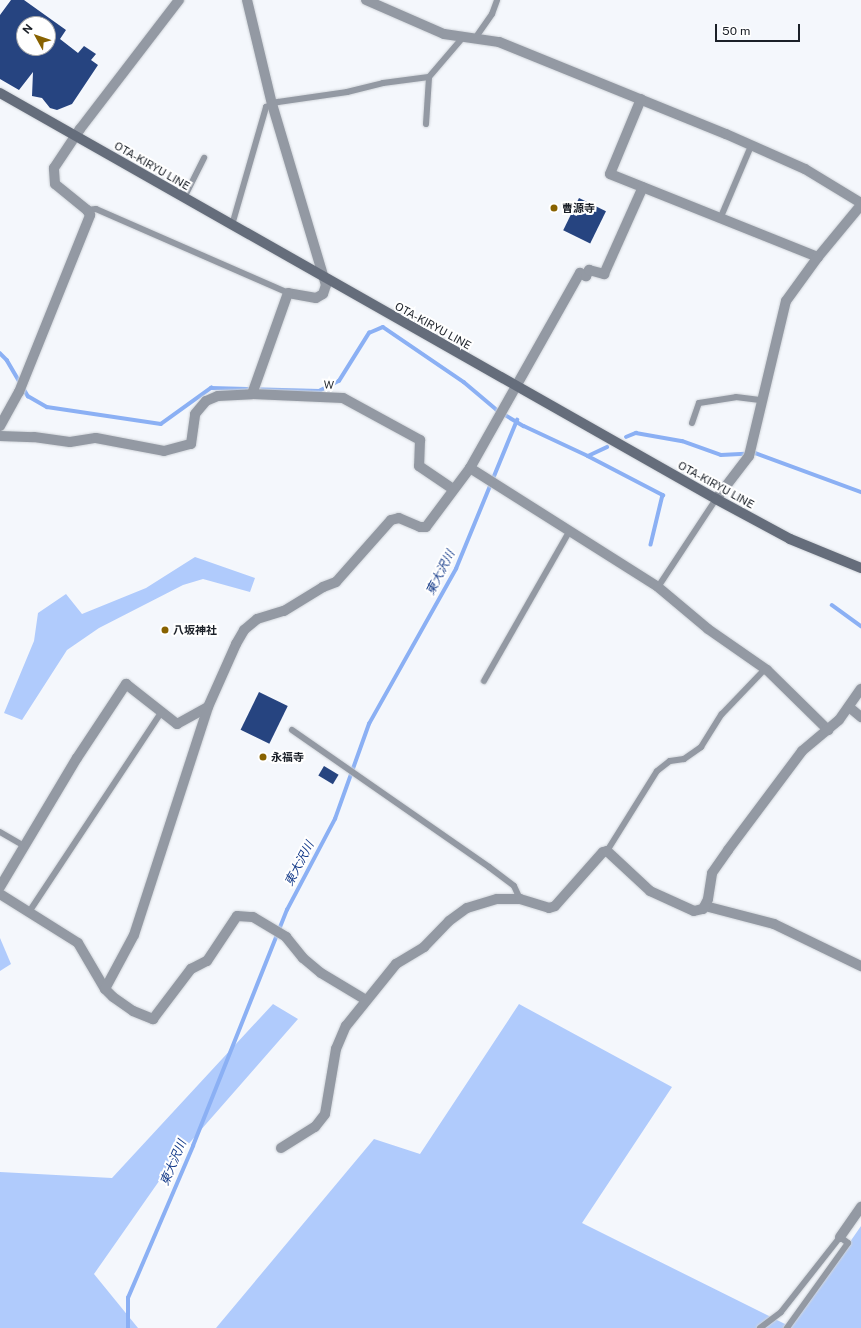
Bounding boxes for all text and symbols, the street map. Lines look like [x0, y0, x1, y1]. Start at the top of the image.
north arrow [16, 16, 56, 56]
scale bar [717, 16, 802, 42]
text: N [20, 22, 35, 36]
text: 50 m [722, 24, 750, 38]
street label: OTA-KIRYU LINE [112, 139, 192, 193]
place label: 曹源寺 [562, 201, 595, 215]
marker: 曹源寺 [549, 203, 559, 213]
street label: OTA-KIRYU LINE [393, 300, 473, 352]
street label: W [324, 378, 334, 392]
street label: OTA-KIRYU LINE [676, 459, 756, 511]
water label: 東大沢川 [424, 548, 458, 598]
place label: 八坂神社 [173, 623, 217, 637]
marker: 八坂神社 [160, 625, 170, 635]
place label: 永福寺 [271, 750, 304, 764]
marker: 永福寺 [258, 752, 268, 762]
water label: 東大沢川 [282, 839, 318, 889]
water label: 東大沢川 [158, 1138, 190, 1188]

